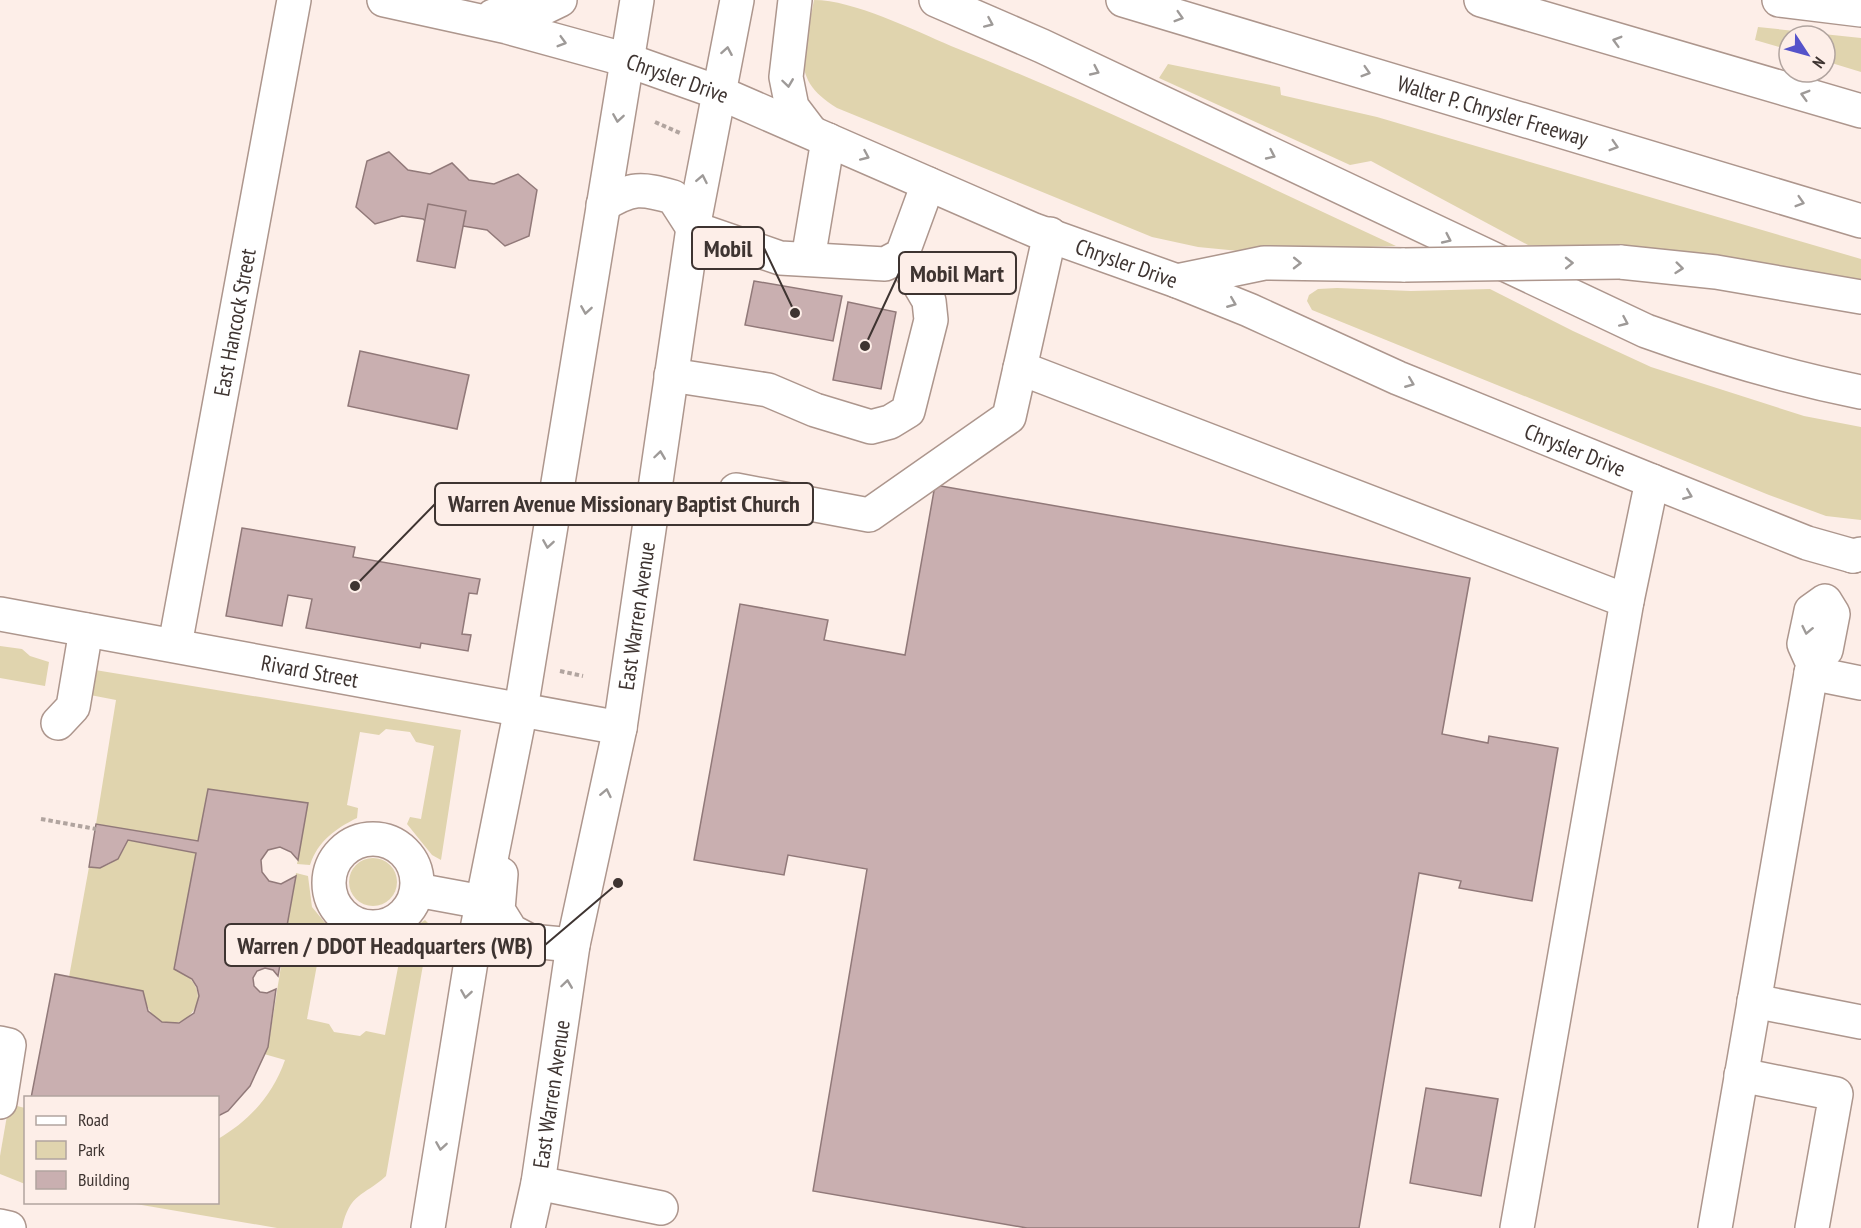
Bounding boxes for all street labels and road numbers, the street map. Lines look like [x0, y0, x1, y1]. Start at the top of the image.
street label: Chrysler Drive [623, 47, 733, 109]
street label: Walter P. Chrysler Freeway [1394, 69, 1592, 153]
street label: Chrysler Drive [1072, 232, 1181, 294]
street label: East Hancock Street [207, 246, 262, 399]
street label: Chrysler Drive [1521, 417, 1630, 483]
street label: East Warren Avenue [612, 540, 661, 692]
street label: Rivard Street [259, 648, 361, 694]
street label: East Warren Avenue [526, 1018, 576, 1170]

